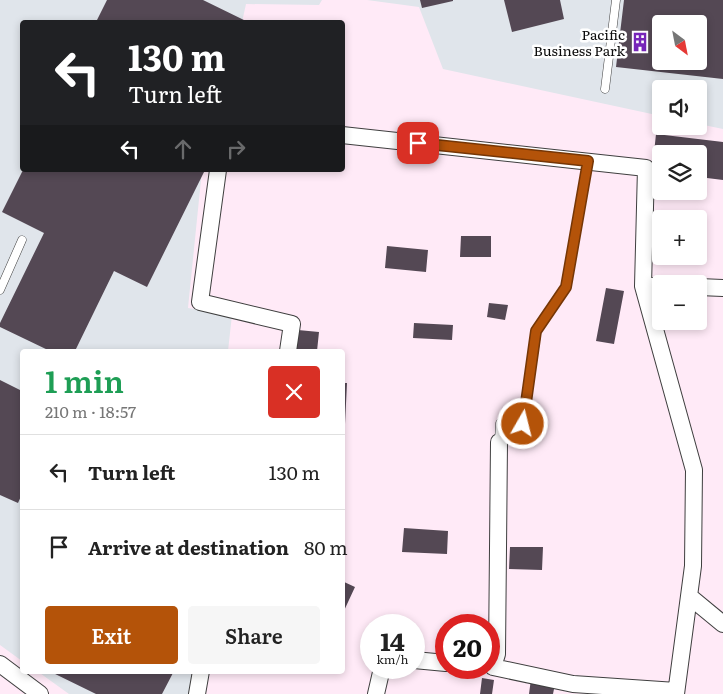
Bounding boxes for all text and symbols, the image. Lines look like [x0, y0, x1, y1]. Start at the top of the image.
north arrow [652, 15, 708, 70]
map controls [652, 15, 707, 330]
place label: Pacific Business Park [533, 24, 625, 60]
text: 130 m [128, 30, 225, 82]
building icon: Pacific Business Park [629, 31, 651, 53]
icon: left [45, 40, 110, 105]
text: Turn left [128, 77, 222, 110]
button: sound [652, 80, 707, 135]
pin [397, 122, 439, 164]
icon: arrive [404, 129, 432, 157]
icon: left [116, 135, 144, 163]
icon: ahead [169, 135, 197, 163]
icon: right [222, 135, 250, 163]
button: layers [652, 145, 707, 200]
button: + [652, 210, 707, 265]
button: − [652, 275, 707, 330]
text: 1 min [45, 358, 124, 402]
button: close [268, 366, 320, 418]
position arrow [496, 397, 548, 449]
text: 210 m · 18:57 [45, 399, 136, 423]
icon: left [45, 458, 73, 486]
text: Turn left [88, 458, 175, 486]
text: 130 m [269, 458, 320, 486]
icon: arrive [45, 533, 73, 561]
text: Arrive at destination [88, 533, 289, 561]
text: 80 m [304, 533, 348, 561]
button: Exit [45, 606, 178, 664]
button: Share [188, 606, 320, 664]
speed limit sign: 20 [435, 614, 500, 679]
text: 14 [380, 622, 405, 659]
text: km/h [377, 650, 408, 668]

